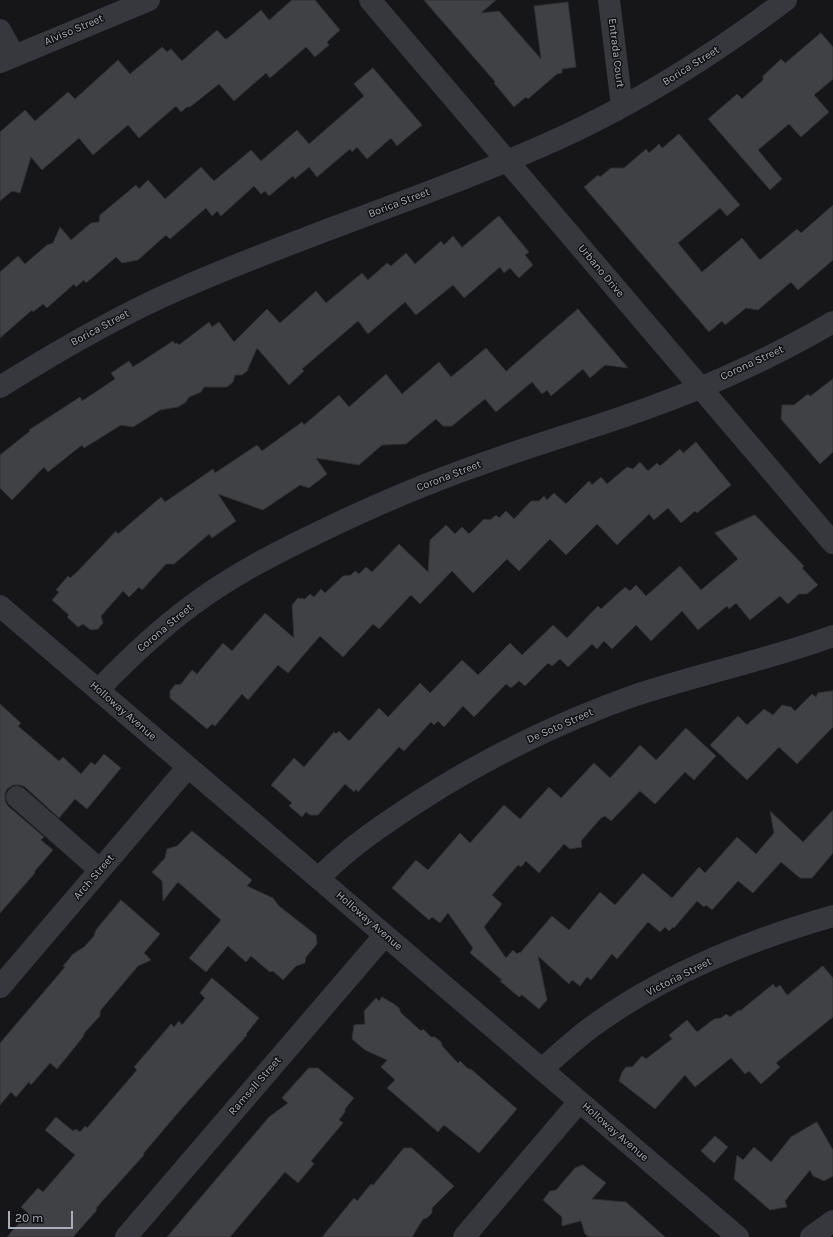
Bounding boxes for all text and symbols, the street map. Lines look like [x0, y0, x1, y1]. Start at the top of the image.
street label: Alviso Street [43, 12, 105, 48]
street label: Entrada Court [605, 18, 627, 88]
street label: Borica Street [660, 43, 722, 89]
street label: Borica Street [366, 185, 432, 221]
street label: Urbano Drive [575, 242, 627, 300]
street label: Borica Street [68, 307, 132, 349]
street label: Corona Street [718, 343, 786, 383]
street label: Corona Street [415, 458, 483, 494]
street label: Corona Street [135, 601, 195, 655]
street label: Holloway Avenue [87, 679, 159, 743]
street label: De Soto Street [525, 706, 595, 746]
street label: Arch Street [71, 852, 117, 902]
street label: Holloway Avenue [333, 889, 405, 953]
street label: Victoria Street [644, 955, 714, 999]
street label: Ramsell Street [226, 1054, 284, 1118]
street label: Holloway Avenue [579, 1100, 651, 1164]
scale bar [10, 1203, 75, 1229]
text: 20 m [15, 1211, 43, 1225]

